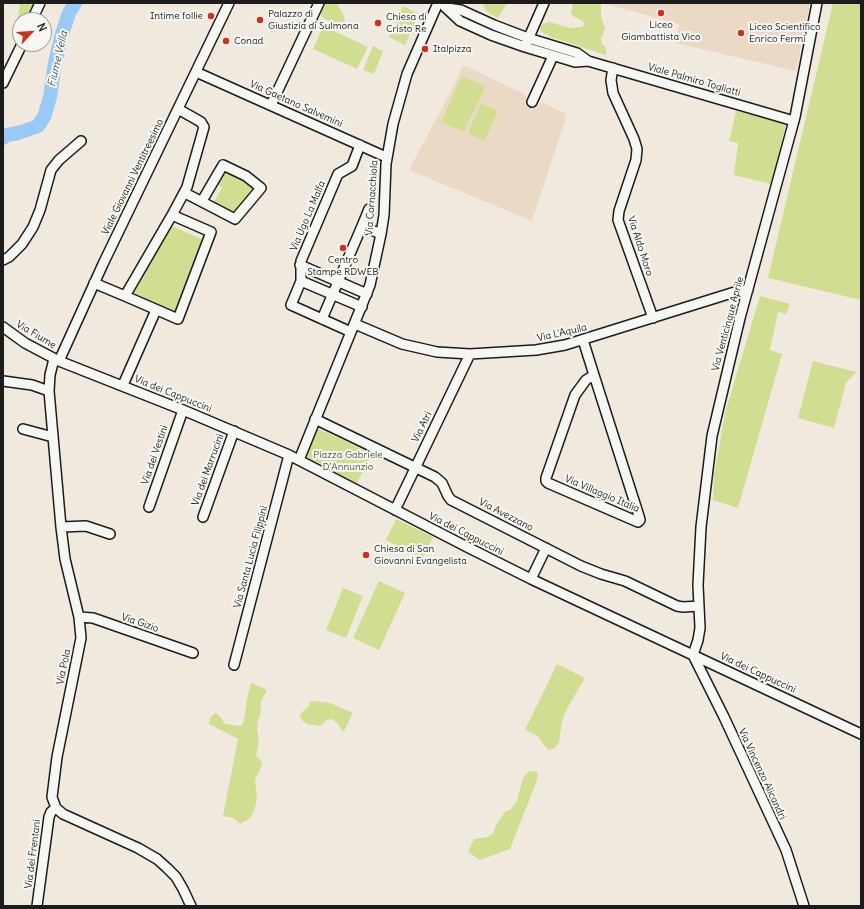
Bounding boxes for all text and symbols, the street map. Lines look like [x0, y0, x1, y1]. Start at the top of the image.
place label: Palazzo di Giustizia di Sulmona [268, 8, 359, 32]
marker: Liceo Giambattista Vico [656, 8, 666, 18]
place label: Intime follie [150, 10, 203, 22]
marker: Intime follie [206, 11, 216, 21]
place label: Chiesa di Cristo Re [386, 11, 427, 34]
north arrow [12, 12, 52, 52]
marker: Palazzo di Giustizia di Sulmona [255, 15, 265, 25]
marker: Chiesa di Cristo Re [373, 18, 383, 28]
place label: Liceo Giambattista Vico [621, 19, 701, 42]
text: N [34, 21, 50, 34]
place label: Liceo Scientifico Enrico Fermi [749, 21, 821, 44]
marker: Liceo Scientifico Enrico Fermi [736, 28, 746, 38]
water label: Fiume Vella [45, 30, 71, 88]
place label: Conad [234, 35, 263, 47]
marker: Conad [221, 36, 231, 46]
place label: Italpizza [433, 43, 472, 55]
marker: Italpizza [420, 44, 430, 54]
street label: Viale Palmiro Togliatti [646, 61, 742, 99]
street label: Via Gaetano Salvemini [248, 78, 344, 130]
street label: Viale Giovanni Ventitreesimo [100, 117, 166, 237]
street label: Via Cornacchiola [363, 160, 381, 236]
street label: Via Ugo La Malfa [288, 179, 328, 253]
street label: Via Aldo Moro [625, 214, 655, 278]
marker: Centro Stampe RDWEB [338, 243, 348, 253]
place label: Centro Stampe RDWEB [307, 254, 379, 278]
street label: Via Venticinque Aprile [710, 275, 746, 373]
street label: Via Fiume [14, 318, 58, 352]
street label: Via L'Aquila [536, 321, 588, 345]
street label: Via dei Cappuccini [133, 373, 213, 415]
street label: Via Atri [409, 410, 435, 444]
street label: Via dei Vestini [139, 424, 171, 486]
street label: Via dei Marrucini [189, 432, 227, 508]
park label: Piazza Gabriele D'Annunzio [313, 449, 383, 472]
street label: Via Villaggio Italia [563, 473, 641, 515]
street label: Via Avezzano [477, 496, 535, 534]
street label: Via Santa Lucia Filippini [232, 504, 270, 610]
street label: Via dei Cappuccini [427, 510, 505, 558]
place label: Chiesa di San Giovanni Evangelista [374, 543, 467, 566]
marker: Chiesa di San Giovanni Evangelista [361, 550, 371, 560]
street label: Via Gizio [120, 611, 160, 635]
street label: Via Pola [54, 648, 74, 686]
street label: Via dei Cappuccini [718, 650, 798, 696]
street label: Via Vincenzo Alicandri [736, 726, 788, 822]
street label: Via dei Frentani [23, 819, 43, 889]

